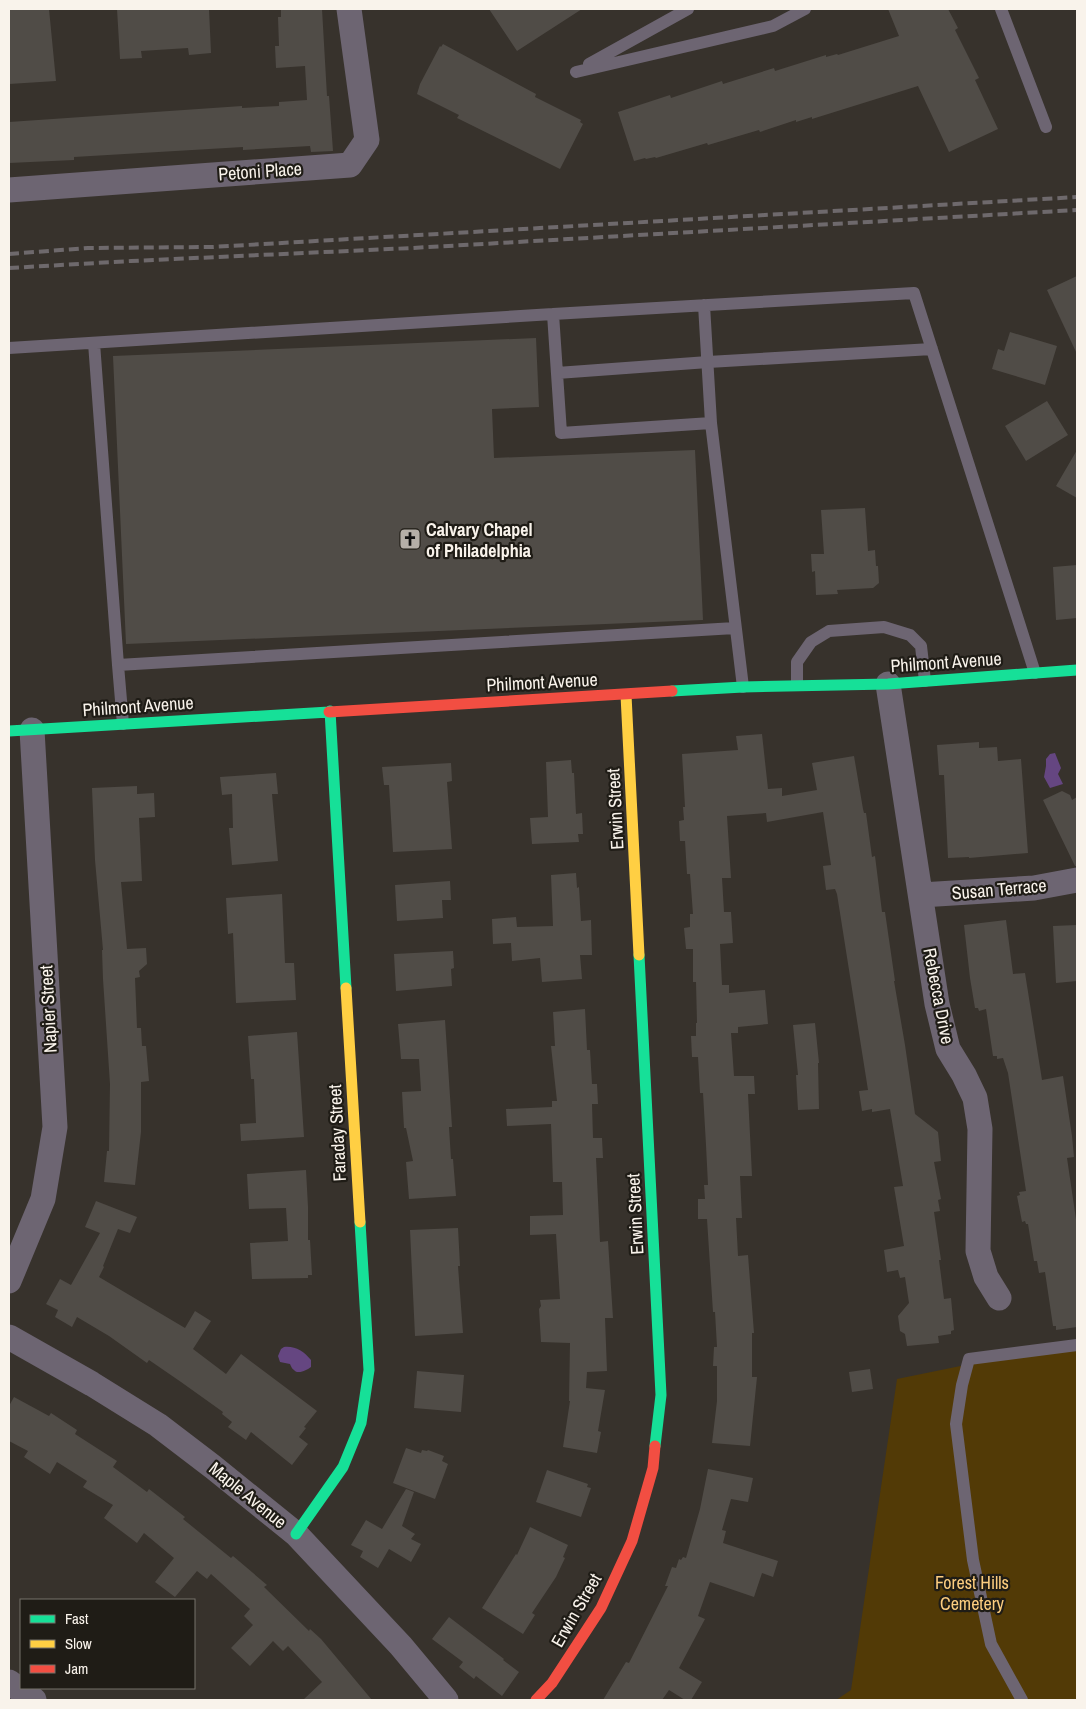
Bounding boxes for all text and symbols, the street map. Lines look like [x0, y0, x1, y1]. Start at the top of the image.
street label: Petoni Place [217, 156, 303, 186]
place label: Calvary Chapel of Philadelphia [426, 517, 533, 563]
church icon: Calvary Chapel of Philadelphia [398, 527, 422, 551]
street label: Philmont Avenue [890, 646, 1002, 678]
street label: Philmont Avenue [486, 667, 598, 697]
street label: Philmont Avenue [82, 690, 194, 722]
street label: Erwin Street [600, 768, 630, 850]
street label: Susan Terrace [951, 872, 1047, 906]
street label: Rebecca Drive [917, 946, 961, 1046]
street label: Napier Street [33, 965, 63, 1053]
street label: Faraday Street [322, 1084, 352, 1182]
street label: Erwin Street [620, 1173, 650, 1255]
street label: Maple Avenue [204, 1456, 292, 1534]
street label: Erwin Street [545, 1569, 607, 1651]
park label: Forest Hills Cemetery [935, 1570, 1009, 1616]
legend [20, 1599, 195, 1689]
text: Fast [65, 1608, 89, 1629]
text: Slow [65, 1633, 92, 1654]
text: Jam [65, 1658, 88, 1679]

